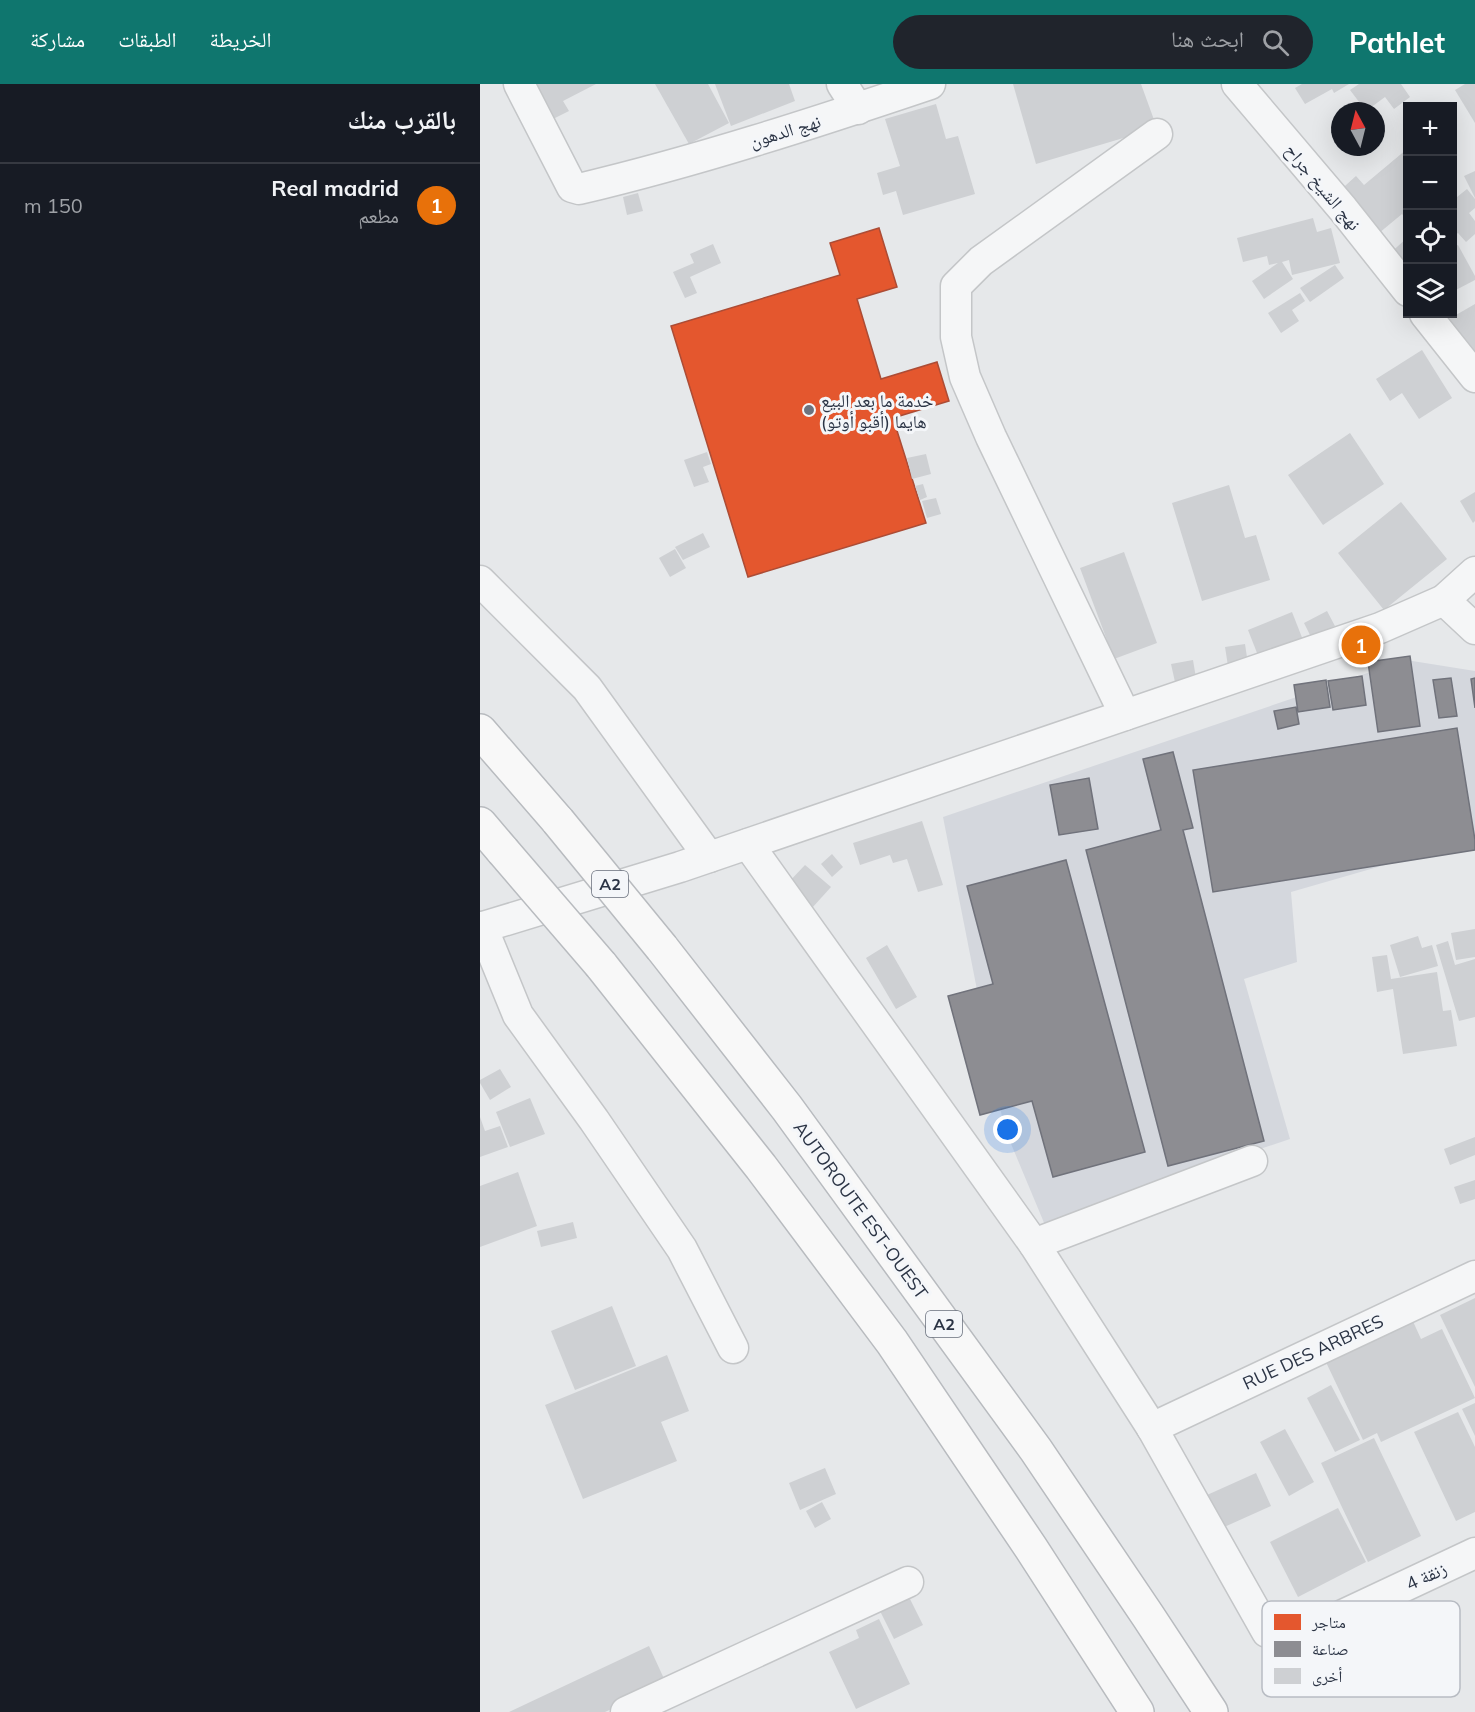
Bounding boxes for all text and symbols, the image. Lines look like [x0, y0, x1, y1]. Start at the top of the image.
search box [893, 15, 1313, 69]
text: ابحث هنا [1171, 25, 1244, 53]
text: Pathlet [1349, 25, 1445, 60]
text: مشاركة [30, 26, 85, 52]
text: الطبقات [118, 26, 177, 52]
text: الخريطة [210, 26, 271, 52]
icon: search [1259, 26, 1292, 59]
north arrow [1331, 102, 1385, 156]
map controls [1403, 102, 1457, 318]
button: + [1403, 102, 1457, 156]
text: بالقرب منك [347, 103, 456, 136]
street label: نهج الدهون [747, 109, 824, 154]
street label: نهج الشيخ جراح [1279, 139, 1366, 236]
button: − [1403, 156, 1457, 210]
text: Real madrid [271, 174, 399, 202]
text: 150 m [24, 193, 83, 218]
text: 1 [431, 193, 443, 218]
text: مطعم [358, 203, 399, 228]
button: locate [1403, 210, 1457, 264]
button: layers [1403, 264, 1457, 318]
place label: خدمة ما بعد البيع هايما (أقبو أوتو) [821, 389, 934, 433]
marker: خدمة ما بعد البيع هايما (أقبو أوتو) [802, 403, 816, 417]
pin: 1 [1342, 622, 1380, 668]
road number: A2 [592, 871, 628, 897]
your location [993, 1115, 1022, 1144]
street label: AUTOROUTE EST-OUEST [789, 1117, 933, 1303]
street label: RUE DES ARBRES [1239, 1309, 1387, 1395]
road number: A2 [926, 1311, 962, 1337]
street label: زنقة 4 [1402, 1557, 1450, 1595]
legend [1262, 1601, 1460, 1697]
text: متاجر [1311, 1612, 1346, 1632]
text: صناعة [1312, 1639, 1349, 1659]
text: أخرى [1312, 1666, 1342, 1687]

